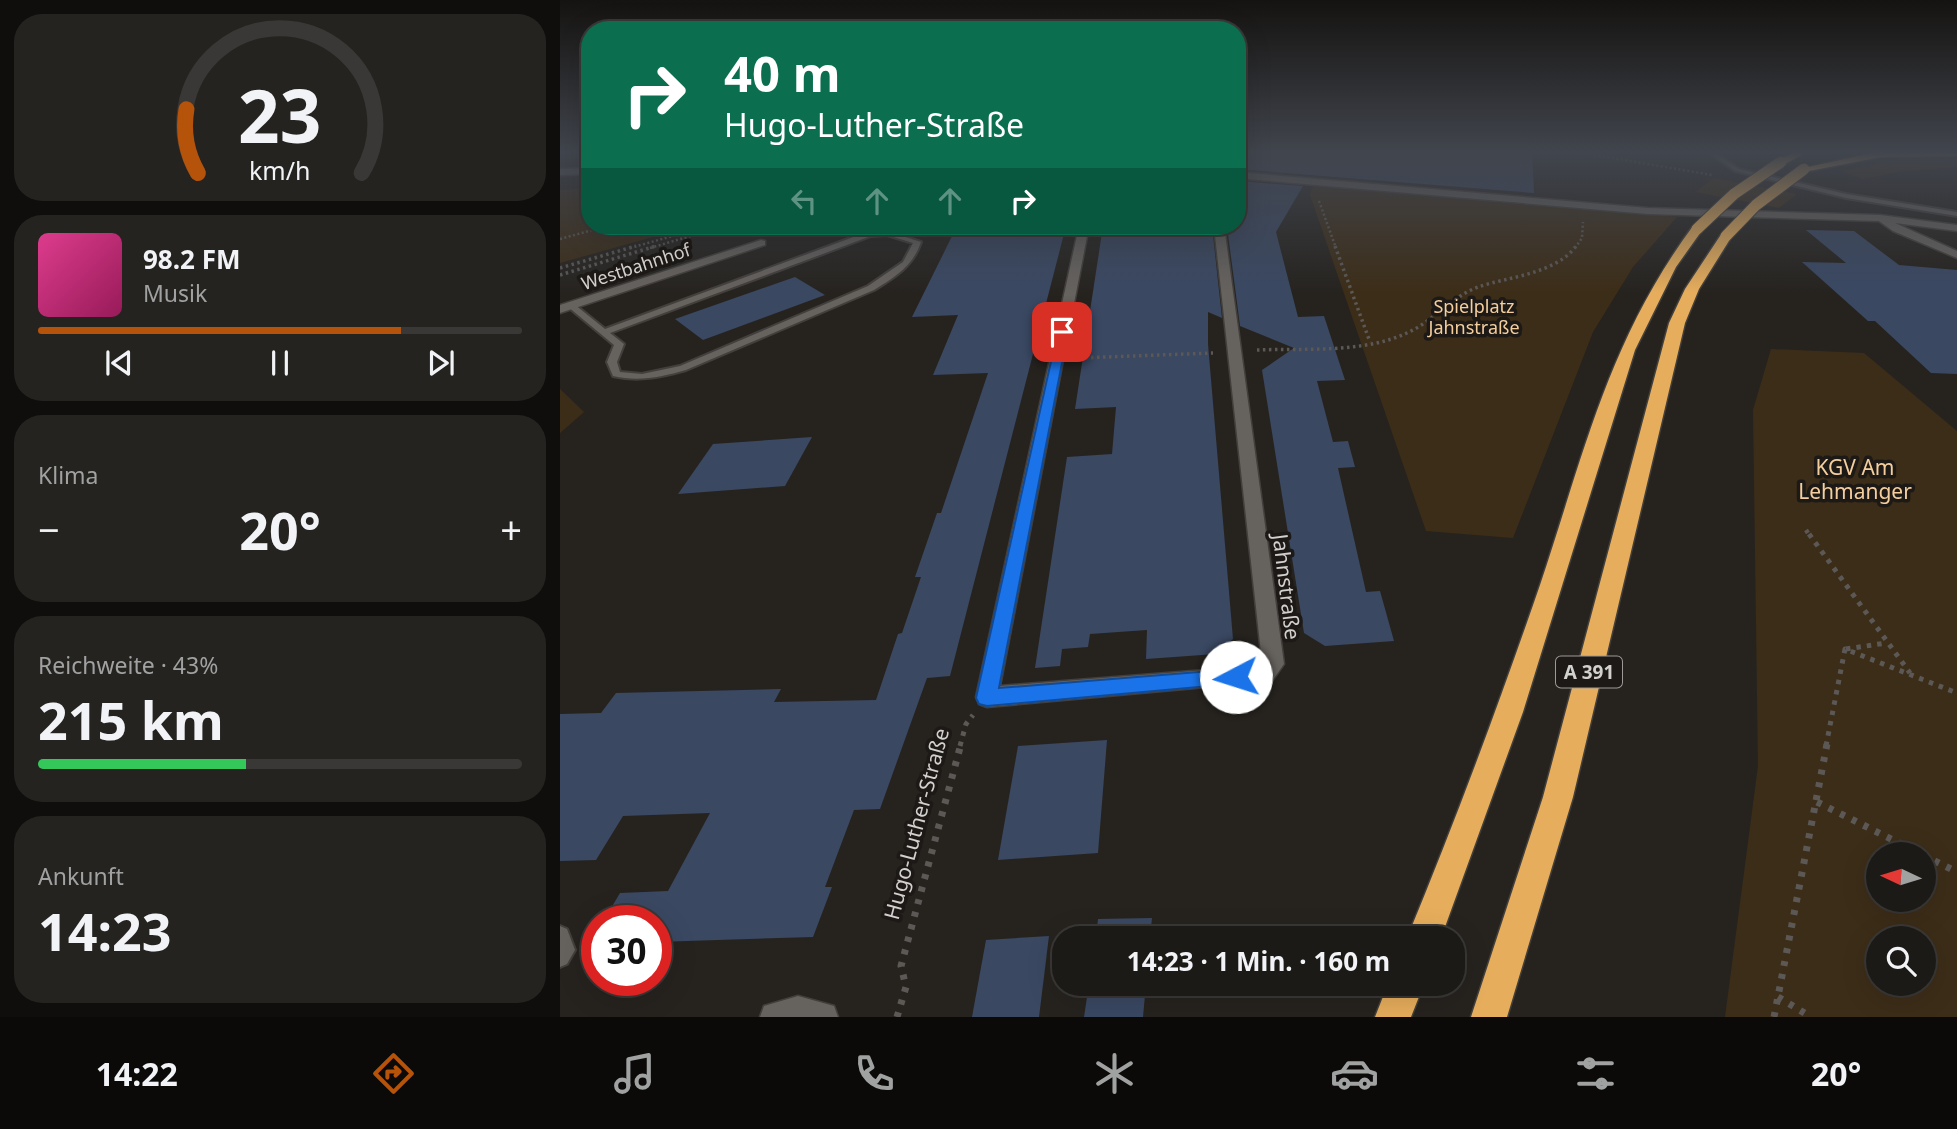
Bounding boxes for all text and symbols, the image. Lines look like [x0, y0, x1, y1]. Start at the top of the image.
text: 40 m [724, 40, 841, 106]
icon: right [609, 49, 700, 140]
text: 23 [238, 66, 322, 165]
text: Hugo-Luther-Straße [724, 103, 1024, 146]
text: km/h [249, 153, 311, 187]
icon: left [785, 182, 823, 220]
icon: ahead [858, 182, 896, 220]
icon: ahead [931, 182, 969, 220]
icon: right [1004, 182, 1042, 220]
street label: Westbahnhof [578, 237, 694, 295]
text: 98.2 FM [143, 241, 240, 277]
text: Musik [143, 277, 207, 309]
park label: Spielplatz Jahnstraße [1426, 294, 1520, 339]
pin [1032, 302, 1092, 362]
icon: arrive [1043, 313, 1081, 351]
icon: previous [100, 344, 138, 382]
icon: pause [261, 344, 299, 382]
icon: next [422, 344, 460, 382]
park label: KGV Am Lehmanger [1798, 453, 1912, 505]
text: Klima [38, 459, 99, 491]
text: 20° [239, 494, 321, 565]
text: − [38, 503, 60, 555]
text: + [500, 503, 522, 555]
street label: Jahnstraße [1266, 530, 1307, 641]
position arrow [1199, 640, 1273, 714]
text: Reichweite · 43% [38, 649, 218, 681]
road number: A 391 [1556, 656, 1622, 688]
text: 215 km [38, 684, 224, 755]
street label: Hugo-Luther-Straße [877, 725, 955, 923]
north arrow [1866, 842, 1936, 912]
map controls [1866, 842, 1936, 996]
text: Ankunft [38, 860, 124, 892]
text: 14:23 [38, 895, 172, 966]
speed limit sign: 30 [581, 905, 672, 996]
button: search [1866, 926, 1936, 996]
text: 14:23 · 1 Min. · 160 m [1127, 943, 1390, 979]
icon: directions [369, 1049, 418, 1098]
icon: music [610, 1049, 659, 1098]
icon: phone [850, 1049, 899, 1098]
icon: climate [1090, 1049, 1139, 1098]
icon: car [1330, 1049, 1379, 1098]
icon: filters [1571, 1049, 1620, 1098]
text: 14:22 [96, 1052, 178, 1095]
text: 20° [1811, 1052, 1861, 1095]

